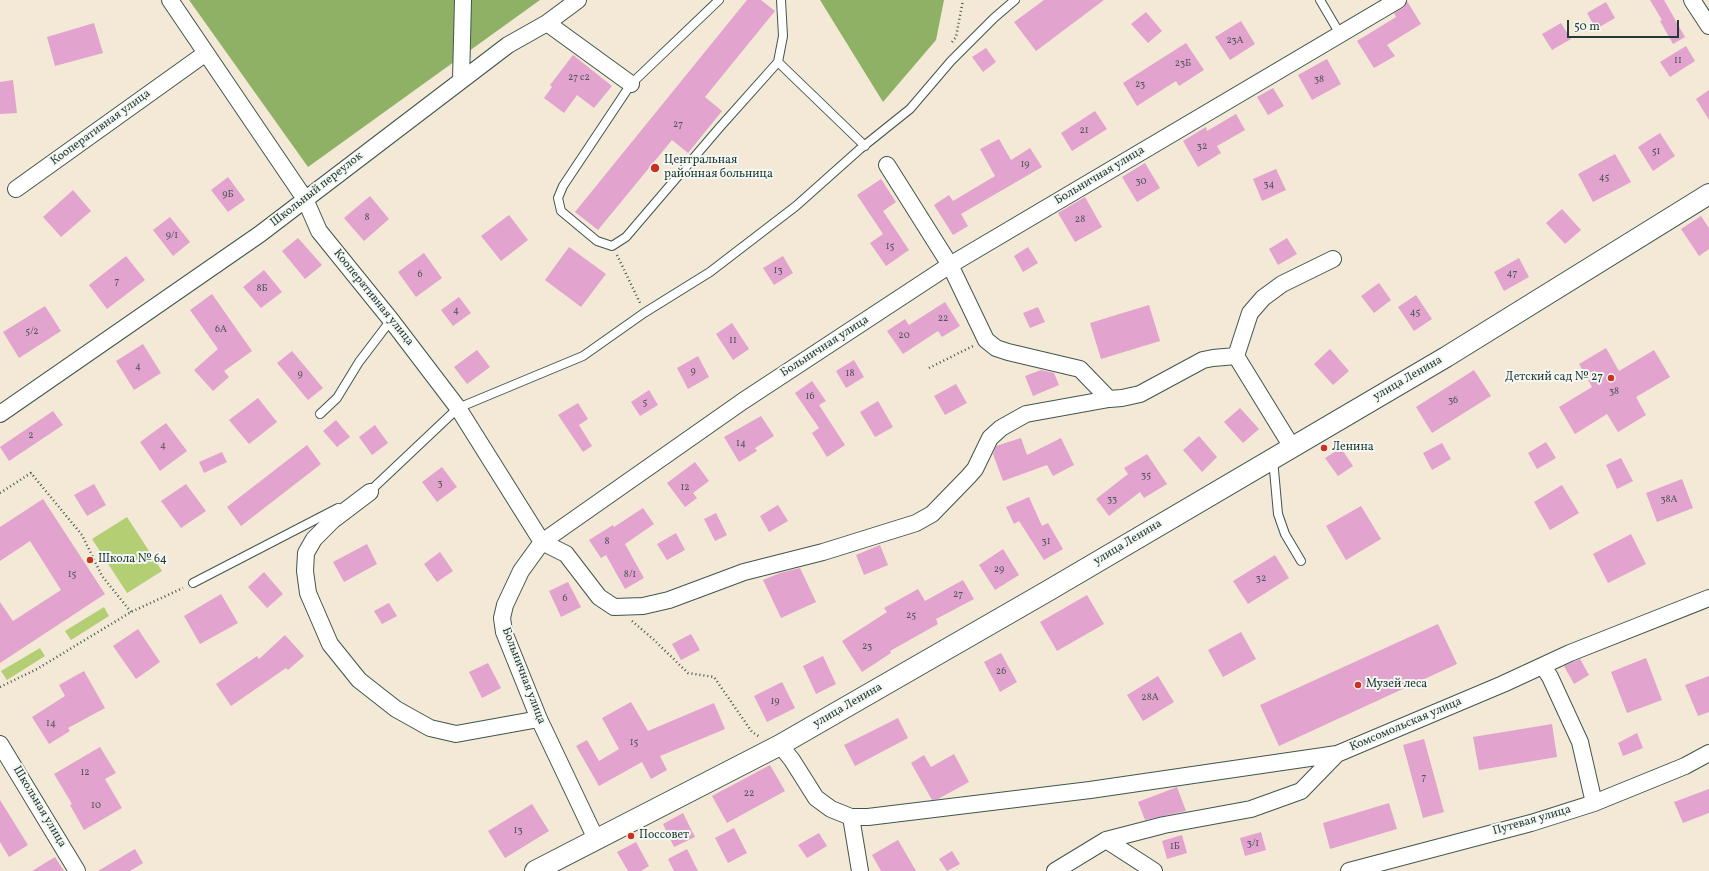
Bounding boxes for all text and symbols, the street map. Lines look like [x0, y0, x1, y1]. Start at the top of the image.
scale bar [1569, 12, 1681, 38]
text: 50 m [1574, 19, 1600, 35]
house number: 23А [1226, 35, 1244, 47]
house number: 11 [1674, 55, 1682, 67]
house number: 23Б [1175, 58, 1191, 70]
house number: 27 с2 [568, 72, 590, 84]
house number: 38 [1314, 74, 1324, 86]
house number: 23 [1135, 79, 1145, 91]
street label: Кооперативная улица [48, 87, 154, 169]
house number: 27 [673, 119, 683, 131]
house number: 21 [1079, 125, 1089, 137]
house number: 32 [1197, 141, 1207, 153]
street label: Больничная улица [1052, 143, 1148, 209]
house number: 51 [1652, 146, 1660, 158]
street label: Школьный переулок [268, 149, 366, 231]
place label: Центральная районная больница [664, 154, 773, 182]
house number: 19 [1020, 159, 1030, 171]
marker: Центральная районная больница [649, 162, 661, 174]
house number: 45 [1599, 172, 1609, 184]
house number: 30 [1136, 176, 1146, 188]
house number: 34 [1263, 179, 1275, 191]
house number: 9Б [222, 189, 234, 201]
house number: 8 [364, 212, 370, 224]
house number: 28 [1075, 214, 1085, 226]
house number: 9/1 [166, 230, 178, 242]
house number: 15 [886, 241, 894, 253]
street label: Кооперативная улица [330, 247, 416, 349]
house number: 13 [773, 265, 783, 277]
house number: 47 [1507, 268, 1517, 280]
house number: 6 [417, 269, 423, 281]
house number: 7 [115, 276, 119, 288]
house number: 8Б [256, 283, 268, 295]
house number: 4 [453, 305, 459, 317]
house number: 45 [1410, 307, 1420, 319]
street label: Больничная улица [778, 313, 872, 381]
house number: 22 [938, 313, 948, 325]
house number: 6А [215, 324, 227, 336]
house number: 5/2 [25, 326, 39, 338]
house number: 20 [898, 330, 910, 342]
house number: 11 [729, 335, 737, 347]
street label: улица Ленина [1371, 353, 1445, 405]
house number: 4 [135, 361, 141, 373]
house number: 9 [690, 366, 696, 378]
house number: 18 [846, 368, 854, 380]
house number: 9 [297, 369, 303, 381]
place label: Детский сад № 27 [1505, 371, 1603, 385]
marker: Детский сад № 27 [1606, 373, 1616, 383]
house number: 38 [1609, 386, 1619, 398]
house number: 16 [806, 391, 814, 403]
house number: 36 [1448, 395, 1458, 407]
house number: 5 [643, 397, 647, 409]
house number: 2 [28, 430, 34, 442]
house number: 14 [736, 438, 746, 450]
house number: 4 [160, 440, 166, 452]
place label: Ленина [1332, 441, 1374, 455]
marker: Ленина [1319, 443, 1329, 453]
house number: 35 [1141, 470, 1151, 482]
house number: 3 [437, 478, 443, 490]
house number: 12 [680, 482, 690, 494]
house number: 33 [1107, 494, 1117, 506]
house number: 38А [1660, 494, 1678, 506]
street label: улица Ленина [1091, 517, 1165, 569]
house number: 8 [604, 536, 610, 548]
house number: 31 [1041, 536, 1051, 548]
place label: Школа № 64 [98, 553, 167, 567]
marker: Школа № 64 [85, 555, 95, 565]
house number: 29 [994, 564, 1004, 576]
house number: 15 [68, 569, 76, 581]
house number: 8/1 [624, 569, 636, 581]
house number: 32 [1256, 573, 1266, 585]
house number: 27 [953, 589, 963, 601]
house number: 6 [562, 593, 568, 605]
house number: 25 [906, 610, 916, 622]
street label: Больничная улица [498, 626, 548, 726]
house number: 23 [862, 641, 872, 653]
house number: 26 [996, 666, 1006, 678]
place label: Музей леса [1366, 678, 1427, 692]
street label: улица Ленина [811, 680, 885, 732]
marker: Музей леса [1353, 680, 1363, 690]
house number: 28А [1141, 692, 1159, 704]
street label: Комсомольская улица [1348, 695, 1464, 755]
house number: 19 [770, 696, 780, 708]
house number: 14 [46, 718, 56, 730]
house number: 15 [630, 737, 638, 749]
street label: Школьная улица [9, 764, 69, 850]
house number: 12 [80, 767, 90, 779]
house number: 7 [1422, 772, 1426, 784]
house number: 22 [744, 788, 754, 800]
house number: 10 [91, 800, 101, 812]
street label: Путевая улица [1491, 803, 1573, 839]
house number: 13 [513, 825, 523, 837]
place label: Поссовет [639, 829, 689, 843]
marker: Поссовет [626, 831, 636, 841]
house number: 3/1 [1247, 838, 1259, 850]
house number: 1Б [1170, 841, 1180, 853]

